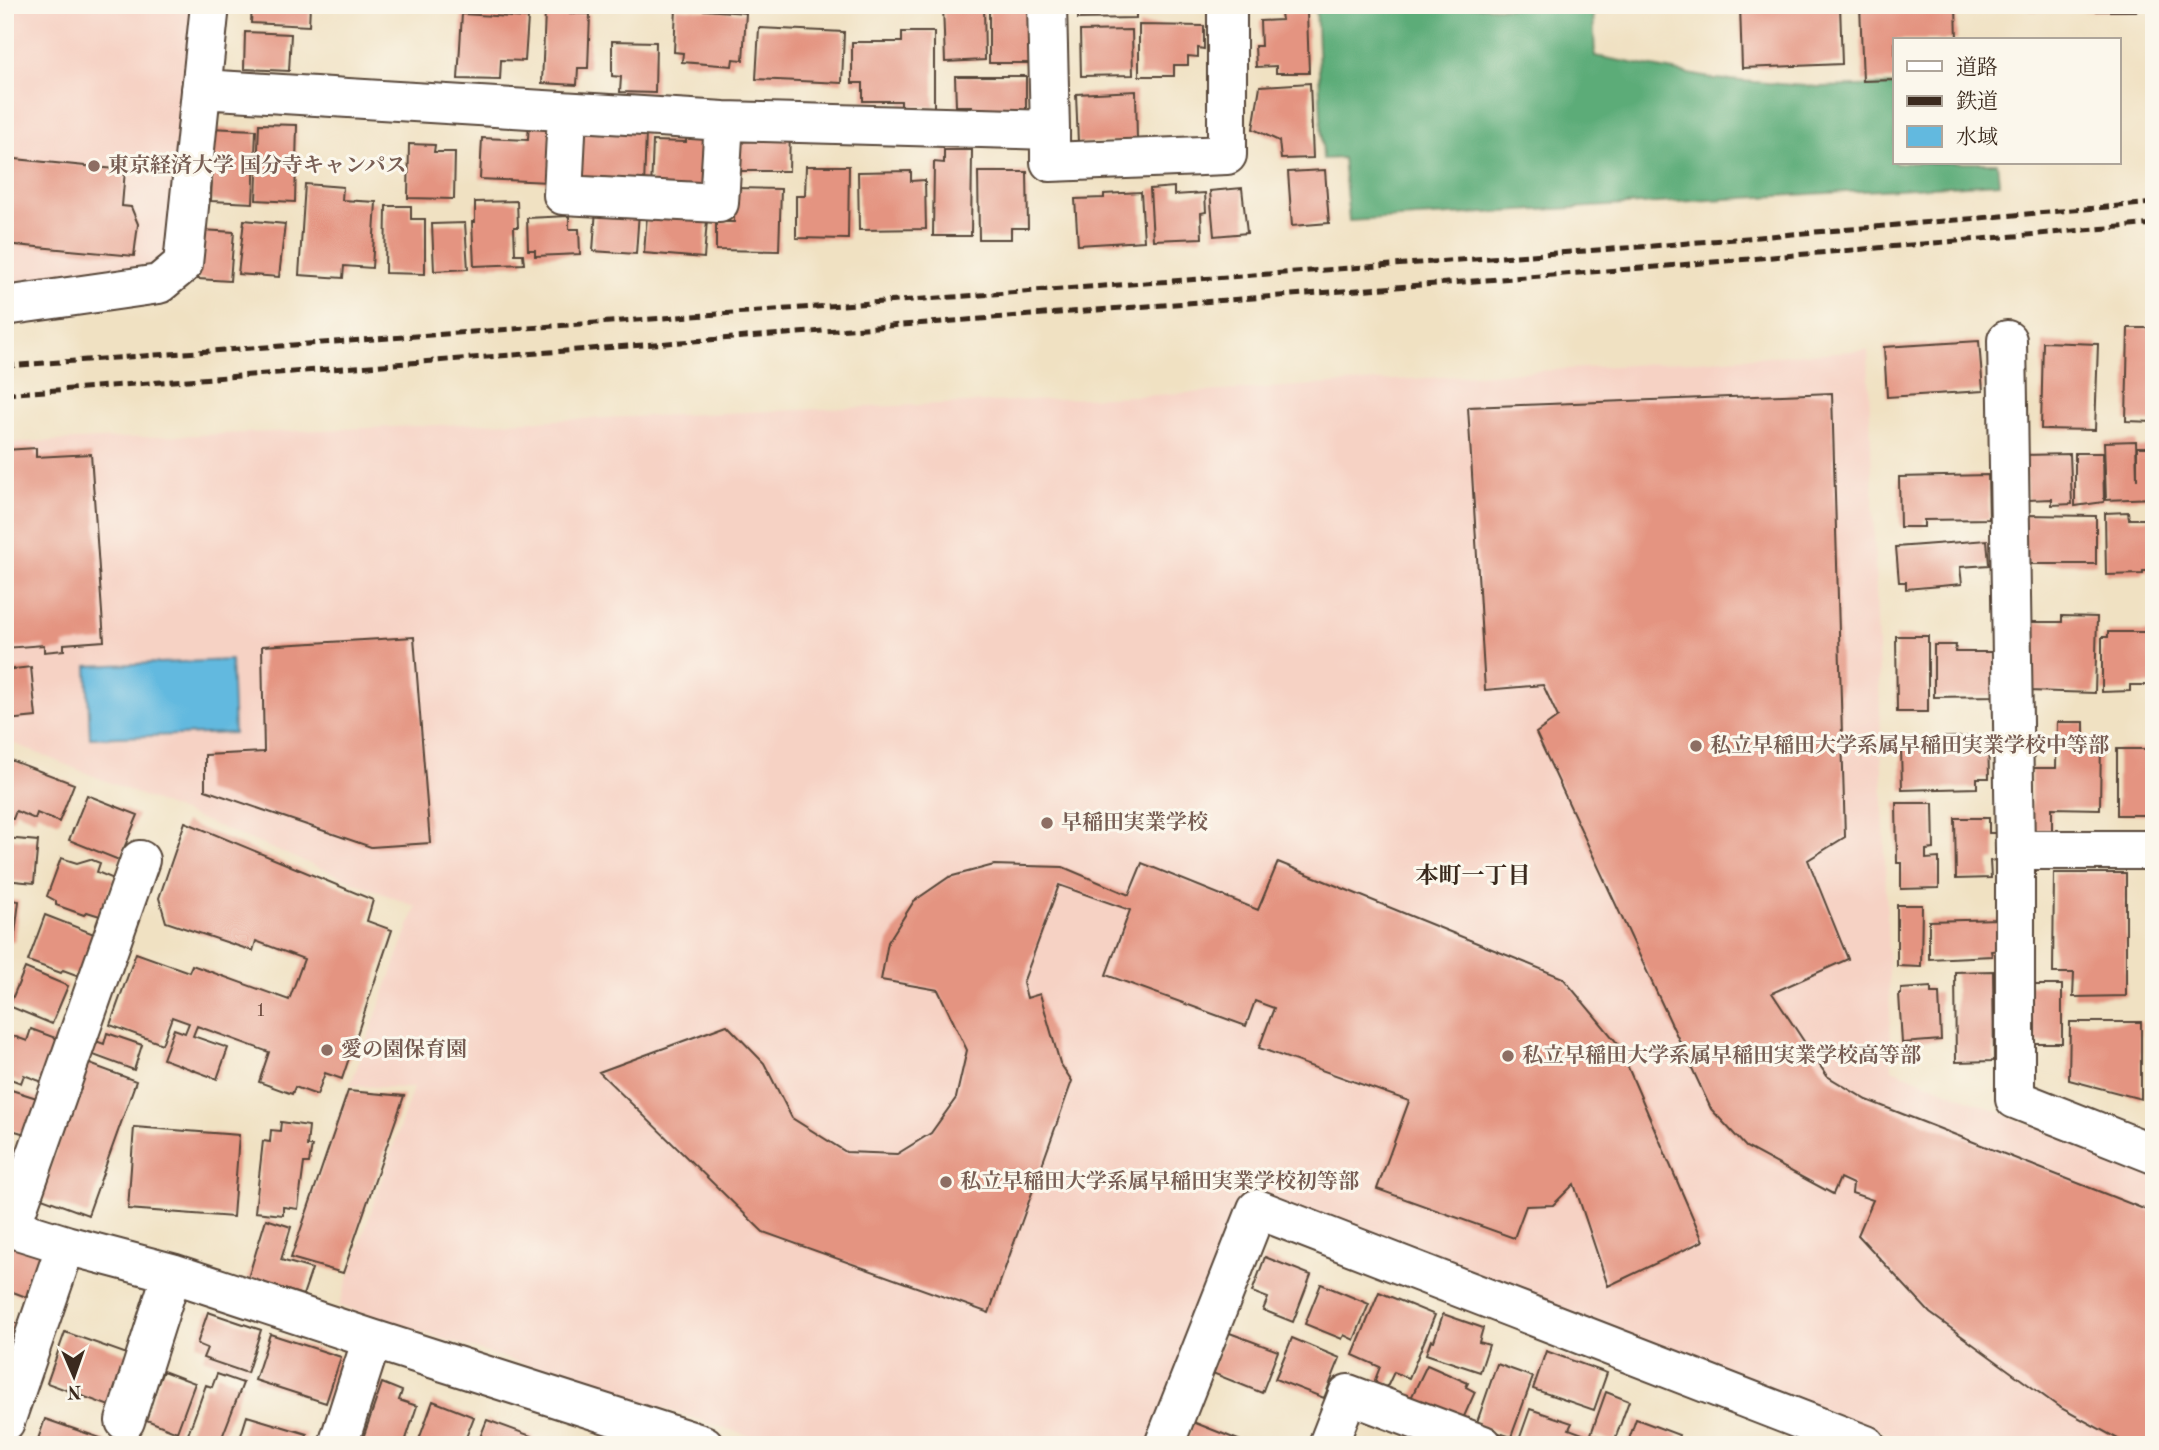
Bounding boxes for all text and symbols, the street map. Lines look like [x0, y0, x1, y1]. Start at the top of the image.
legend [1893, 38, 2120, 164]
text: 道路 [1956, 56, 1998, 79]
text: 鉄道 [1956, 90, 1998, 113]
text: 水域 [1956, 126, 1998, 149]
place label: 東京経済大学 国分寺キャンパス [108, 153, 406, 177]
marker: 東京経済大学 国分寺キャンパス [86, 158, 102, 174]
place label: 私立早稲田大学系属早稲田実業学校中等部 [1710, 734, 2109, 757]
marker: 私立早稲田大学系属早稲田実業学校中等部 [1688, 738, 1704, 754]
place label: 早稲田実業学校 [1061, 811, 1208, 834]
marker: 早稲田実業学校 [1039, 815, 1055, 831]
district label: 本町一丁目 [1416, 863, 1531, 888]
house number: 1 [256, 1002, 266, 1020]
place label: 愛の園保育園 [341, 1038, 467, 1061]
marker: 愛の園保育園 [319, 1042, 335, 1058]
place label: 私立早稲田大学系属早稲田実業学校高等部 [1522, 1044, 1921, 1067]
marker: 私立早稲田大学系属早稲田実業学校高等部 [1500, 1048, 1516, 1064]
place label: 私立早稲田大学系属早稲田実業学校初等部 [960, 1170, 1359, 1193]
marker: 私立早稲田大学系属早稲田実業学校初等部 [938, 1174, 954, 1190]
north arrow [38, 1342, 108, 1412]
text: N [66, 1381, 82, 1400]

